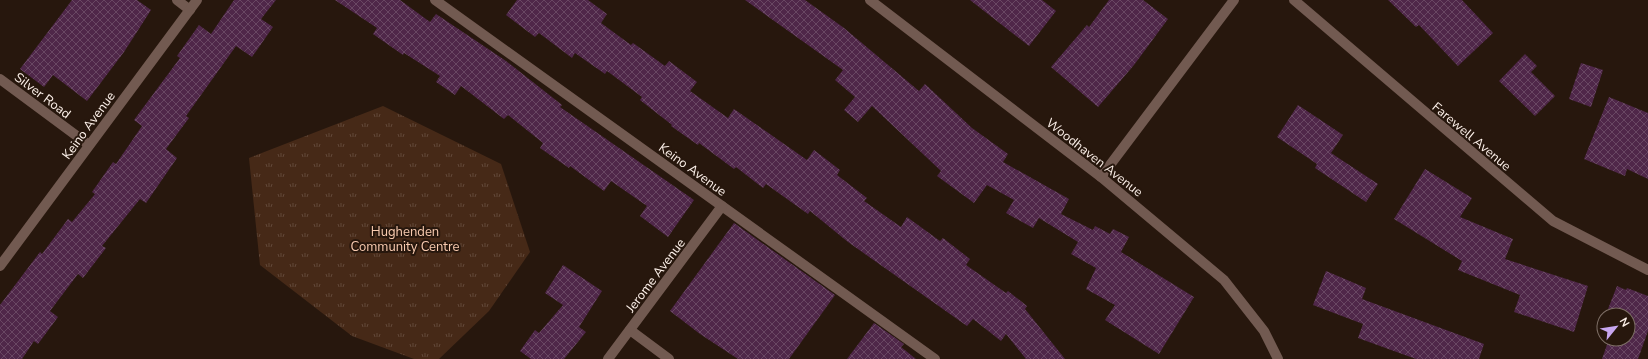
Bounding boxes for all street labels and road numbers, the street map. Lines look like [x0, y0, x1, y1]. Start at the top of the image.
street label: Silver Road [10, 69, 74, 123]
street label: Keino Avenue [58, 88, 120, 163]
street label: Farewell Avenue [1428, 98, 1515, 175]
street label: Woodhaven Avenue [1042, 114, 1147, 201]
street label: Keino Avenue [655, 139, 730, 201]
street label: Jerome Avenue [621, 235, 690, 317]

